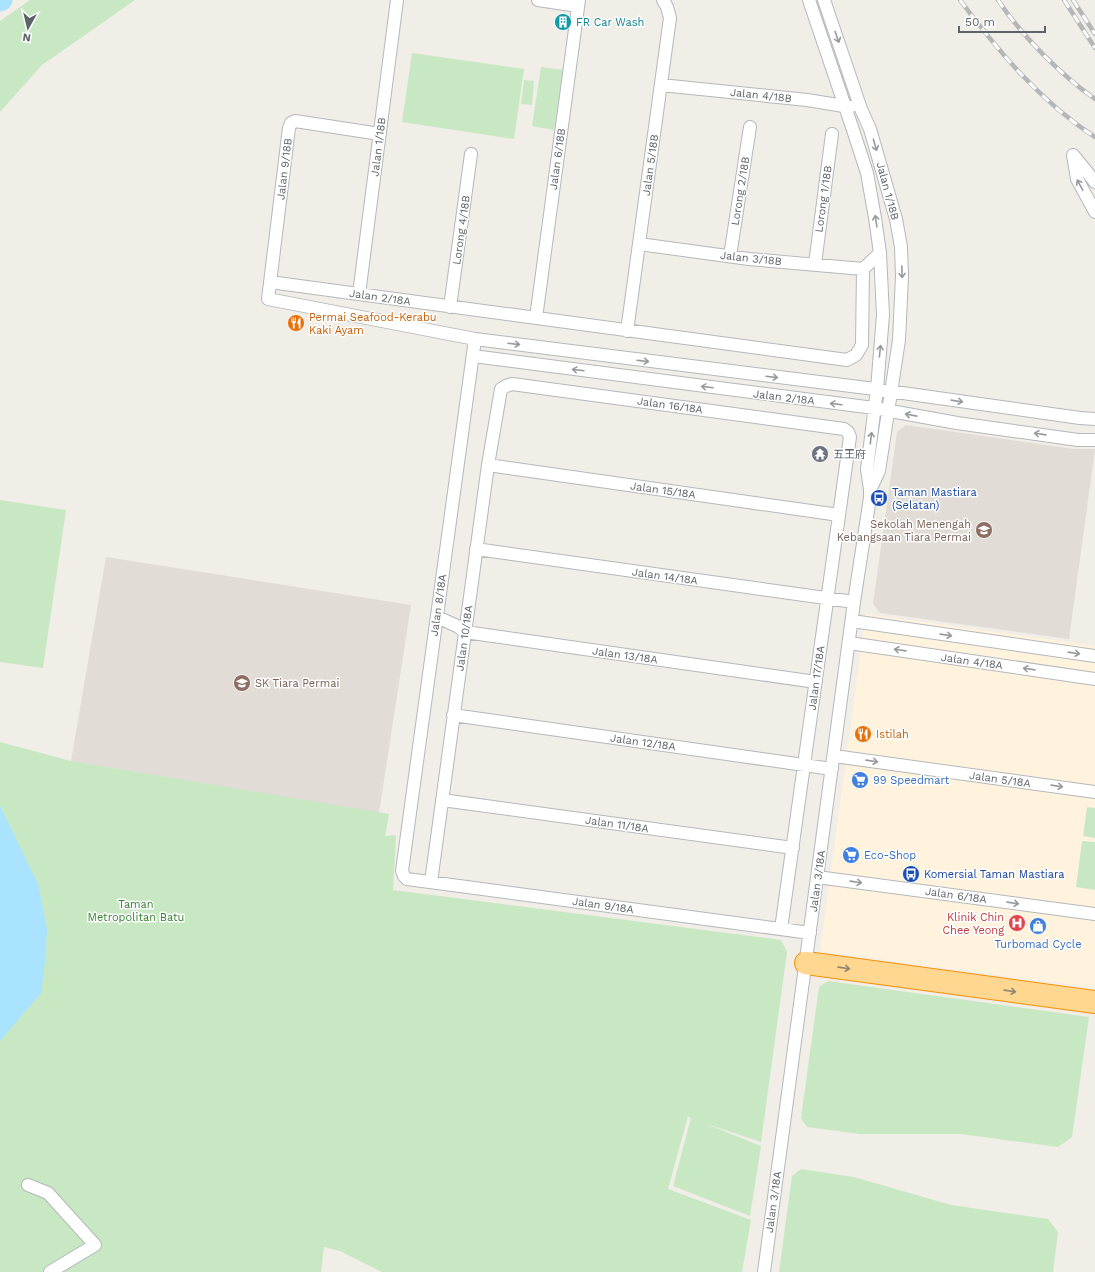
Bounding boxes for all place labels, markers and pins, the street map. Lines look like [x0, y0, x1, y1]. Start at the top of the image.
building icon: FR Car Wash [553, 12, 573, 32]
place label: FR Car Wash [576, 16, 644, 29]
place label: Permai Seafood-Kerabu Kaki Ayam [309, 311, 437, 337]
restaurant icon: Permai Seafood-Kerabu Kaki Ayam [286, 313, 306, 333]
temple icon: 五王府 [810, 444, 830, 464]
place label: 五王府 [833, 448, 866, 461]
place label: Taman Mastiara (Selatan) [892, 486, 977, 512]
bus stop icon: Taman Mastiara (Selatan) [869, 488, 889, 508]
place label: Sekolah Menengah Kebangsaan Tiara Permai [837, 518, 971, 544]
school or university icon: Sekolah Menengah Kebangsaan Tiara Permai [974, 520, 994, 540]
school or university icon: SK Tiara Permai [232, 673, 252, 693]
place label: SK Tiara Permai [255, 677, 339, 690]
restaurant icon: Istilah [853, 724, 873, 744]
place label: Istilah [876, 728, 909, 741]
supermarket icon: 99 Speedmart [850, 770, 870, 790]
place label: 99 Speedmart [873, 774, 950, 787]
supermarket icon: Eco-Shop [841, 845, 861, 865]
place label: Eco-Shop [864, 849, 916, 862]
bus stop icon: Komersial Taman Mastiara [901, 864, 921, 884]
place label: Komersial Taman Mastiara [924, 868, 1065, 881]
place label: Klinik Chin Chee Yeong [943, 911, 1004, 937]
hospital icon: Klinik Chin Chee Yeong [1007, 913, 1027, 933]
shop icon: Turbomad Cycle [1028, 916, 1048, 936]
place label: Turbomad Cycle [994, 938, 1082, 951]

